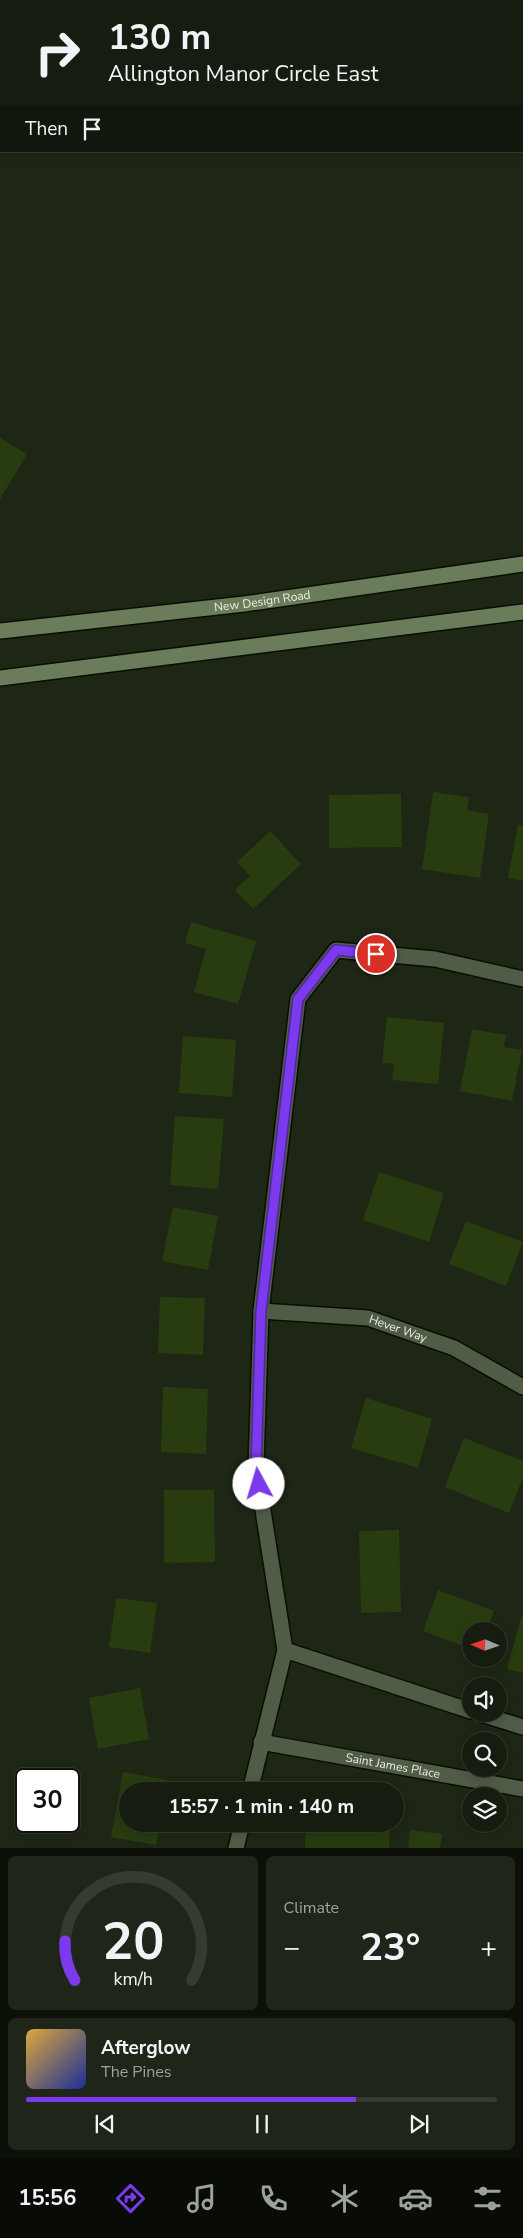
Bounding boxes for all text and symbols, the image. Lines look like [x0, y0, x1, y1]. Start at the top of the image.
text: 130 m [108, 14, 211, 61]
icon: right [25, 20, 90, 85]
text: Allington Manor Circle East [108, 59, 378, 89]
icon: arrive [78, 115, 106, 143]
text: Then [25, 116, 68, 142]
street label: New Design Road [213, 587, 312, 615]
pin [355, 933, 397, 975]
icon: arrive [362, 940, 390, 968]
street label: Hever Way [367, 1311, 430, 1346]
position arrow [232, 1457, 284, 1509]
north arrow [462, 1622, 508, 1668]
map controls [462, 1622, 507, 1832]
button: sound [462, 1677, 507, 1722]
button: search [462, 1732, 507, 1777]
street label: Saint James Place [344, 1749, 441, 1782]
speed limit sign: 30 [15, 1768, 80, 1833]
button: layers [462, 1787, 507, 1832]
text: 15:57 · 1 min · 140 m [169, 1794, 354, 1820]
text: Climate [284, 1897, 339, 1919]
text: 20 [102, 1906, 164, 1977]
text: 23° [360, 1922, 420, 1973]
text: − [284, 1929, 300, 1967]
text: + [480, 1929, 497, 1967]
text: km/h [113, 1967, 152, 1991]
text: Afterglow [101, 2035, 191, 2061]
text: The Pines [101, 2061, 171, 2083]
icon: previous [91, 2110, 119, 2138]
icon: pause [248, 2110, 276, 2138]
icon: next [405, 2110, 433, 2138]
icon: directions [113, 2181, 148, 2216]
icon: music [184, 2181, 219, 2216]
icon: phone [256, 2181, 291, 2216]
icon: climate [327, 2181, 362, 2216]
icon: car [398, 2181, 433, 2216]
icon: filters [470, 2181, 505, 2216]
text: 15:56 [18, 2183, 76, 2213]

